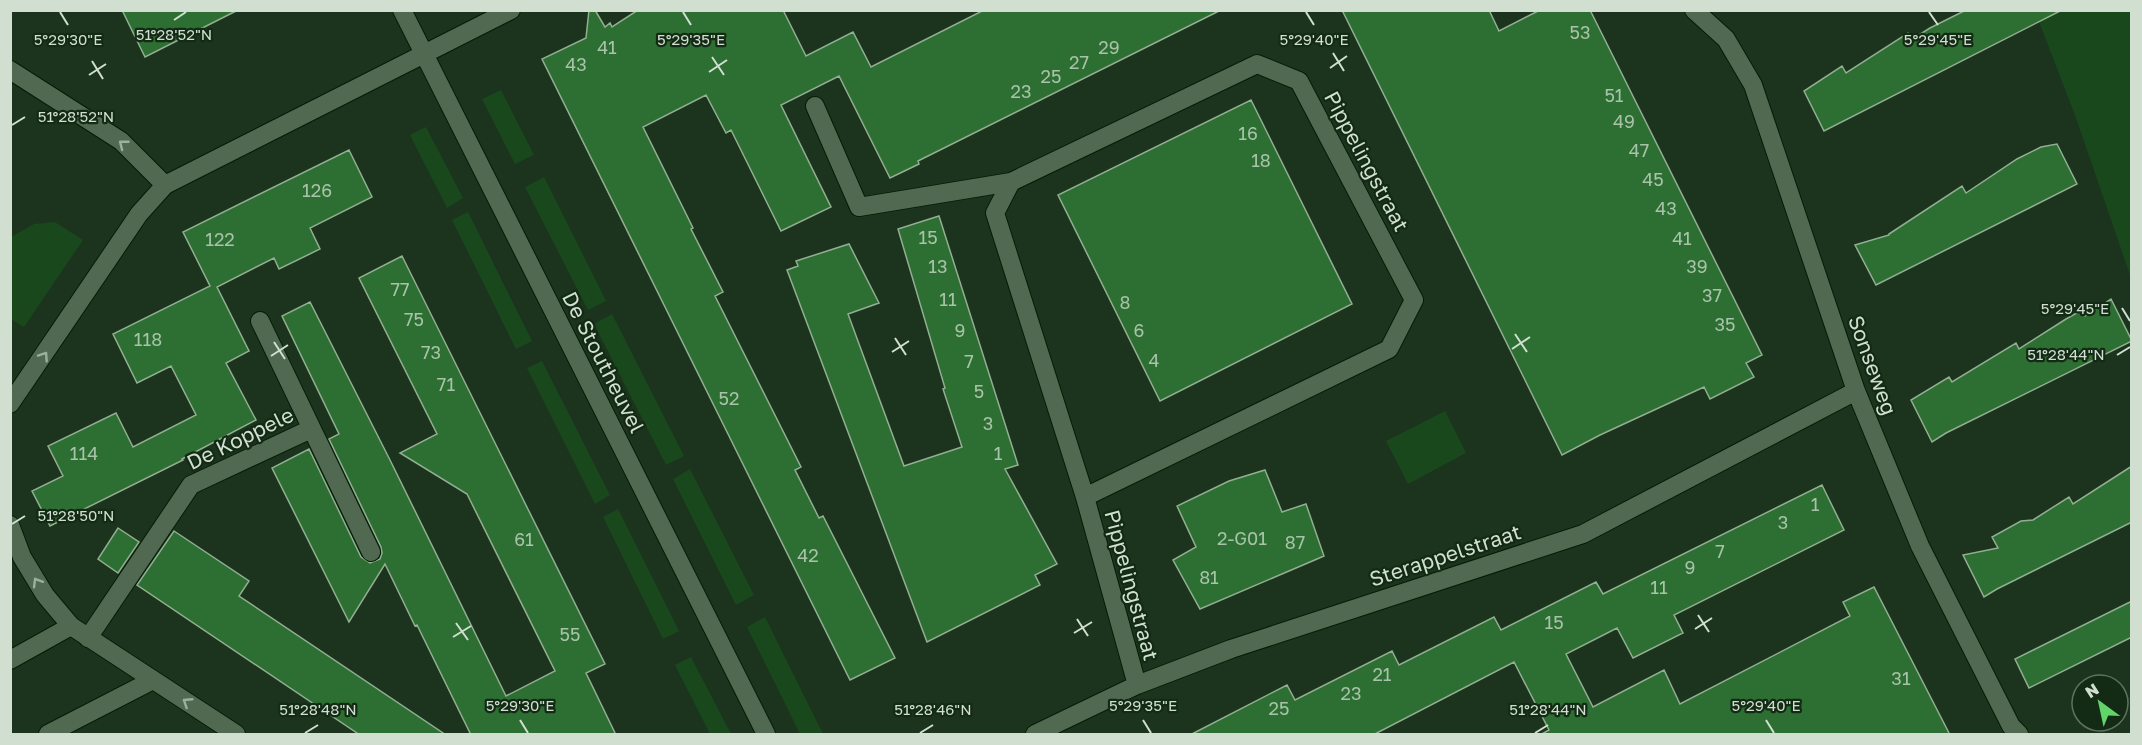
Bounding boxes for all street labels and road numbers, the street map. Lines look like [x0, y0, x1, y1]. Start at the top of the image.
street label: Pippelingstraat [1319, 86, 1415, 236]
street label: De Stoutheuvel [557, 287, 651, 437]
street label: Sonseweg [1843, 312, 1903, 418]
street label: De Koppele [182, 401, 298, 475]
street label: Pippelingstraat [1099, 507, 1165, 663]
street label: Sterappelstraat [1366, 518, 1524, 592]

